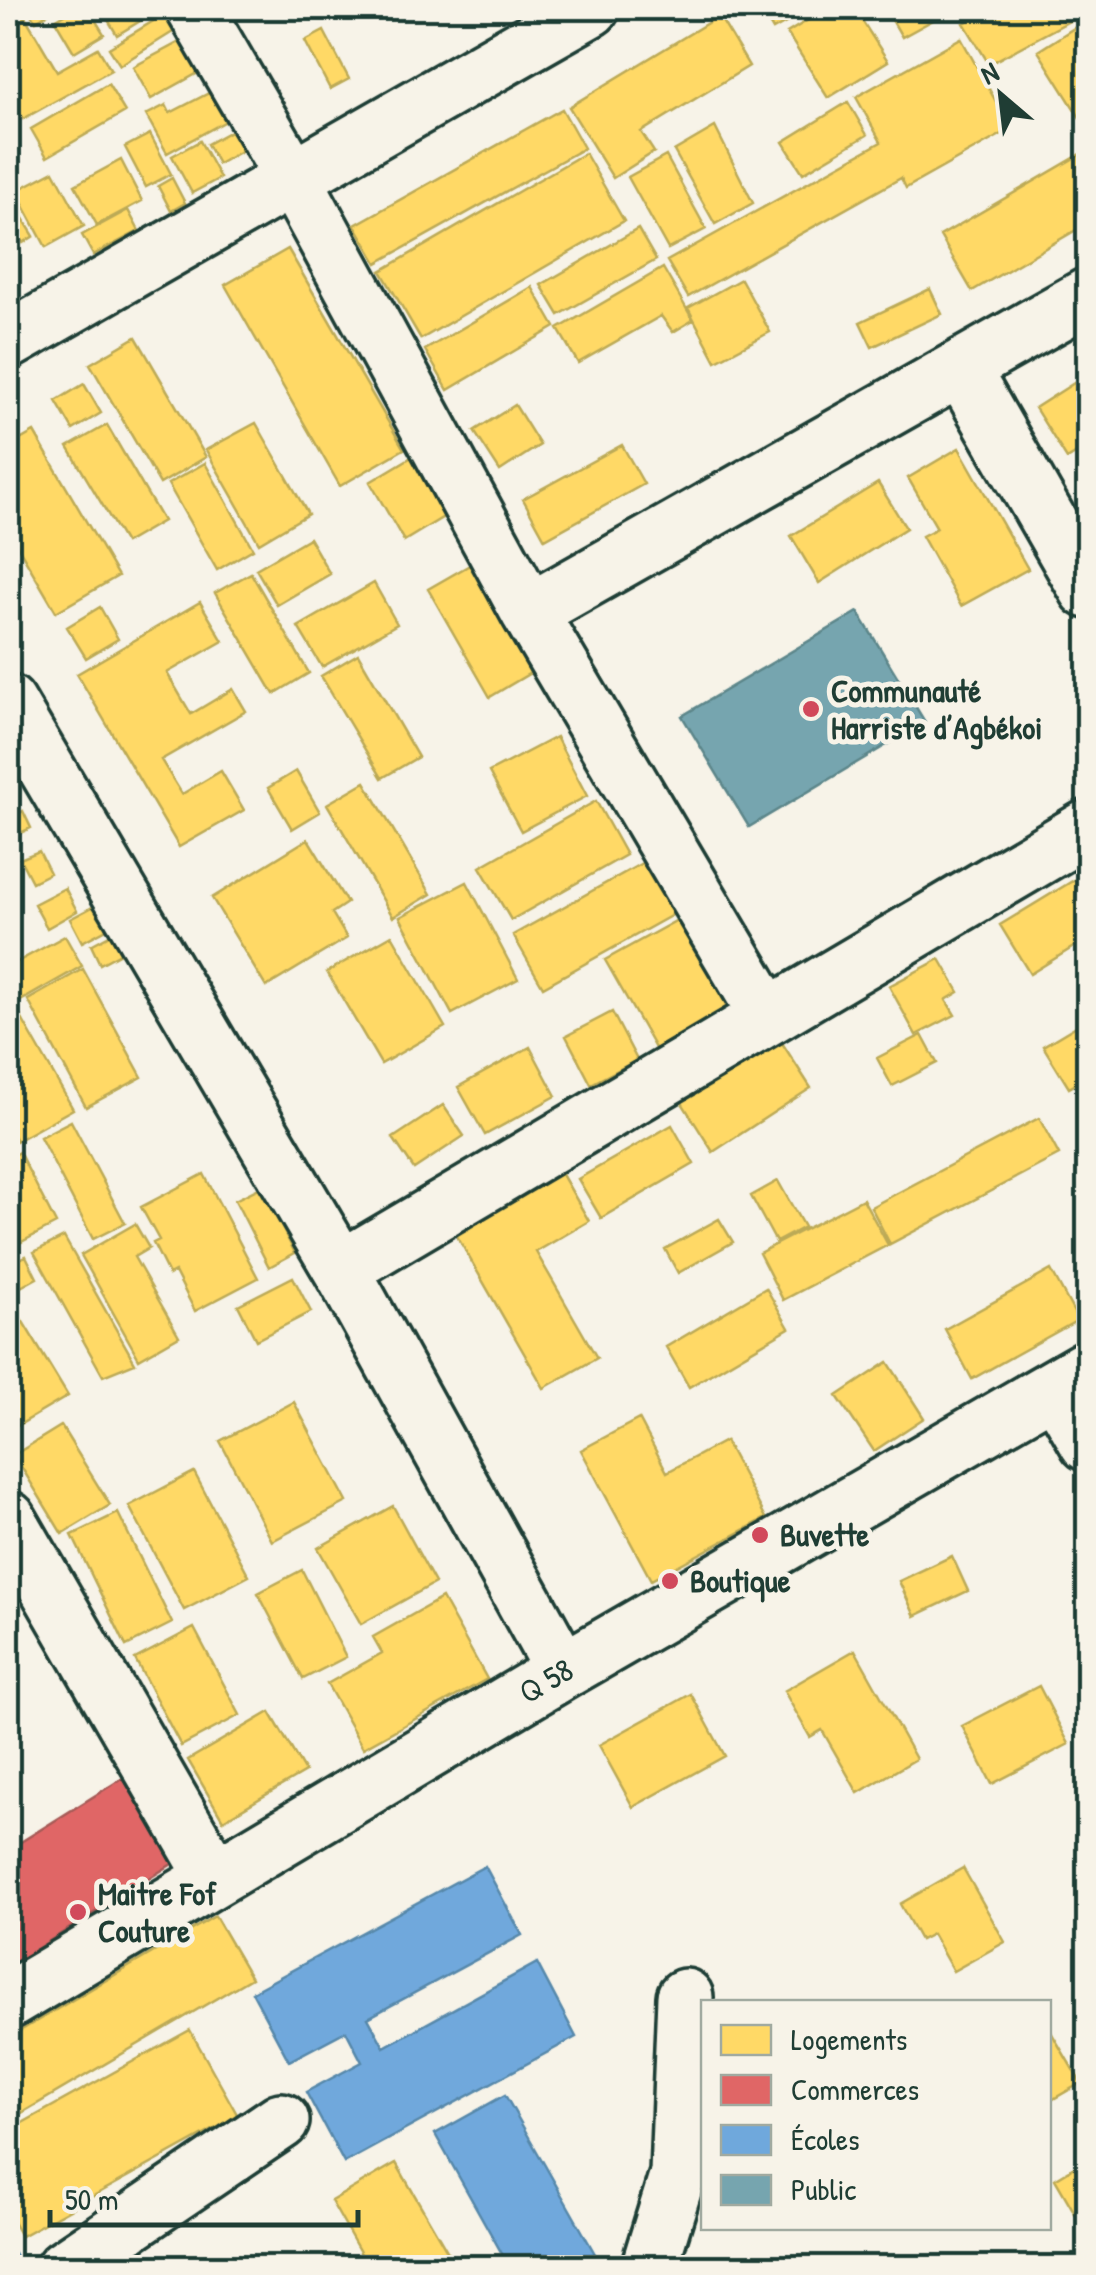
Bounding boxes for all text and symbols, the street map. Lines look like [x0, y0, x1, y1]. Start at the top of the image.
north arrow [951, 45, 1051, 145]
text: N [974, 53, 1005, 93]
place label: Communauté Harriste d’Agbékoi [831, 669, 1042, 750]
marker: Communauté Harriste d’Agbékoi [800, 698, 822, 720]
place label: Buvette [780, 1513, 870, 1556]
marker: Buvette [749, 1524, 771, 1546]
place label: Boutique [690, 1559, 791, 1603]
marker: Boutique [659, 1570, 681, 1592]
street label: Q 58 [511, 1648, 581, 1713]
place label: Maitre Fof Couture [98, 1872, 217, 1952]
marker: Maitre Fof Couture [67, 1901, 89, 1923]
legend [701, 2000, 1051, 2230]
text: Logements [791, 2019, 907, 2059]
text: Commerces [791, 2069, 919, 2109]
text: Écoles [791, 2119, 859, 2159]
scale bar [50, 2165, 358, 2227]
text: Public [791, 2169, 856, 2209]
text: 50 m [65, 2179, 118, 2219]

